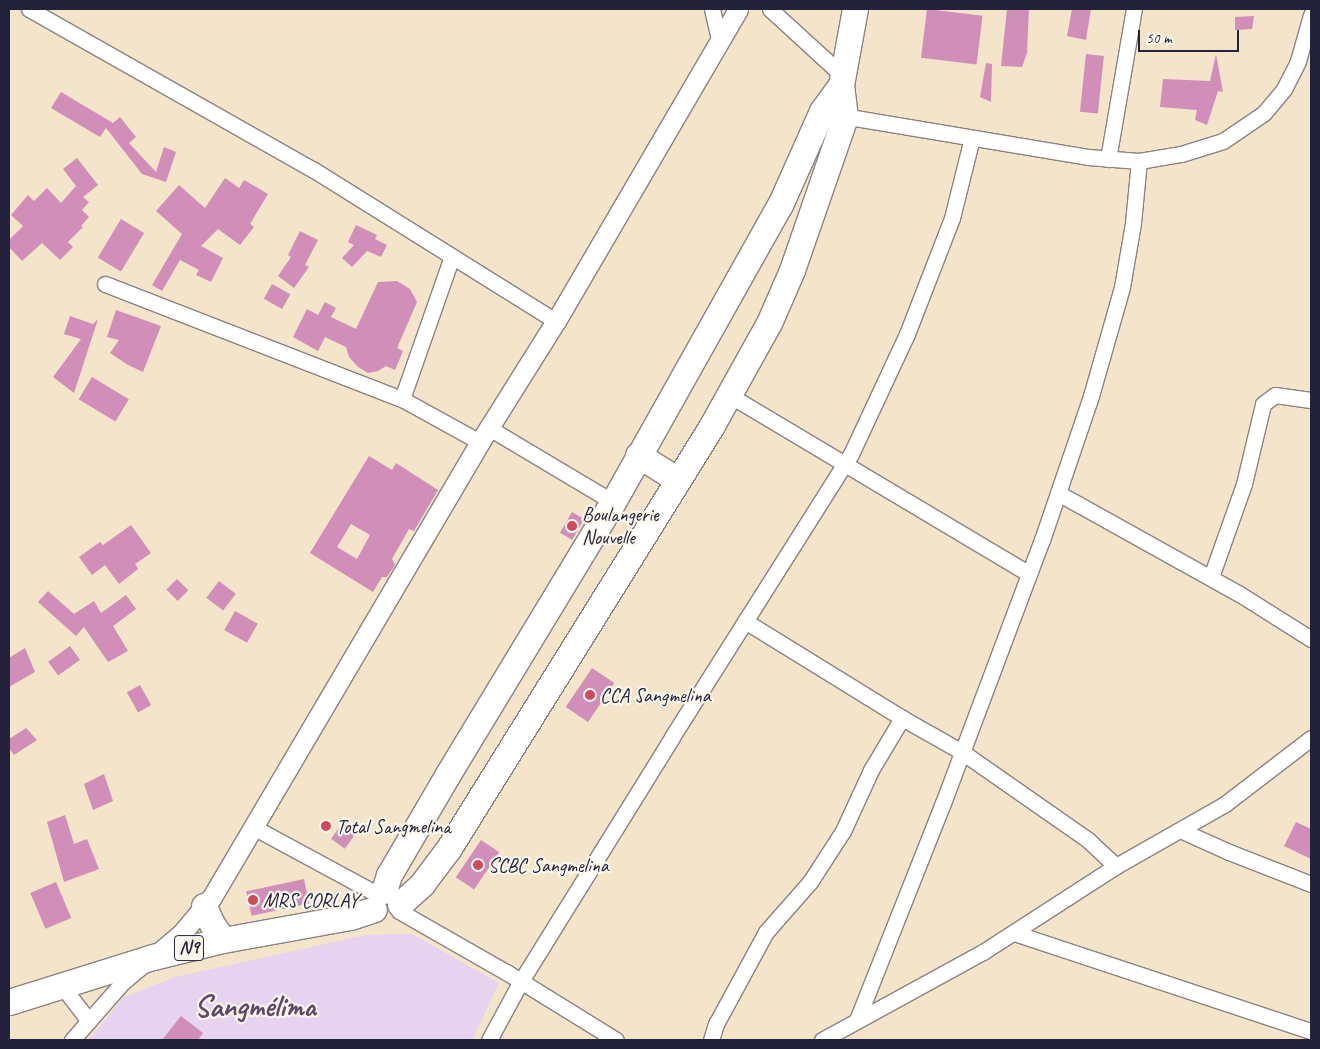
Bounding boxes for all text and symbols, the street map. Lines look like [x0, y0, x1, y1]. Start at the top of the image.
scale bar [1140, 20, 1241, 52]
text: 50 m [1146, 29, 1172, 48]
place label: Boulangerie Nouvelle [582, 502, 658, 549]
marker: Boulangerie Nouvelle [566, 520, 578, 532]
place label: CCA Sangmelina [600, 683, 711, 707]
marker: CCA Sangmelina [584, 689, 596, 701]
place label: Total Sangmelina [336, 814, 450, 838]
marker: Total Sangmelina [320, 820, 332, 832]
place label: SCBC Sangmelina [488, 853, 608, 877]
marker: SCBC Sangmelina [472, 859, 484, 871]
place label: MRS CORLAY [263, 888, 358, 912]
marker: MRS CORLAY [247, 894, 259, 906]
road number: N9 [173, 931, 205, 964]
district label: Sangmélima [194, 988, 316, 1024]

